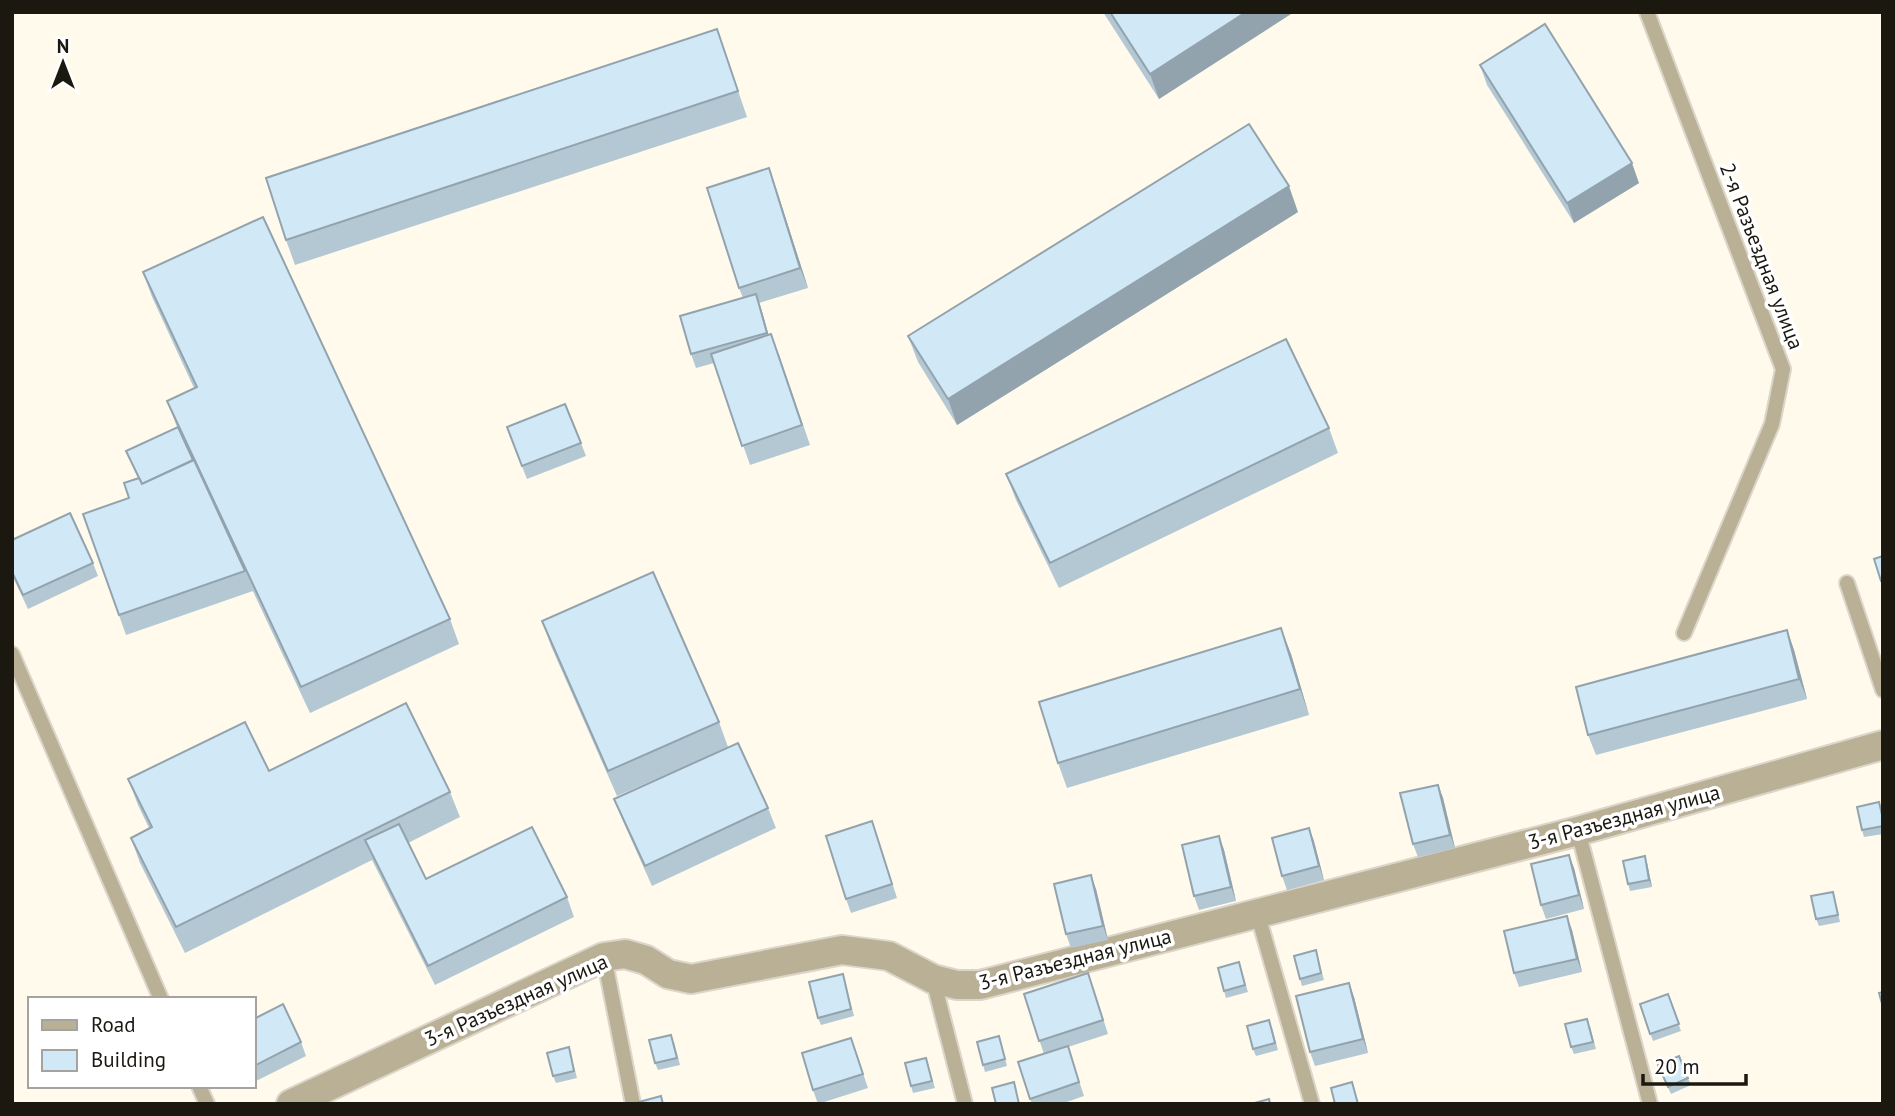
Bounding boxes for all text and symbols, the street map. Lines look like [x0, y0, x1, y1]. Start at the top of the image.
north arrow [28, 28, 98, 98]
text: N [57, 34, 69, 58]
street label: 2-я Разъездная улица [1714, 159, 1810, 353]
street label: 3-я Разъездная улица [1525, 778, 1723, 856]
street label: 3-я Разъездная улица [976, 922, 1174, 996]
street label: 3-я Разъездная улица [420, 947, 612, 1053]
legend [28, 997, 256, 1088]
text: Road [91, 1011, 135, 1038]
scale bar [1643, 1042, 1746, 1086]
text: Building [91, 1046, 166, 1073]
text: 20 m [1654, 1053, 1700, 1080]

